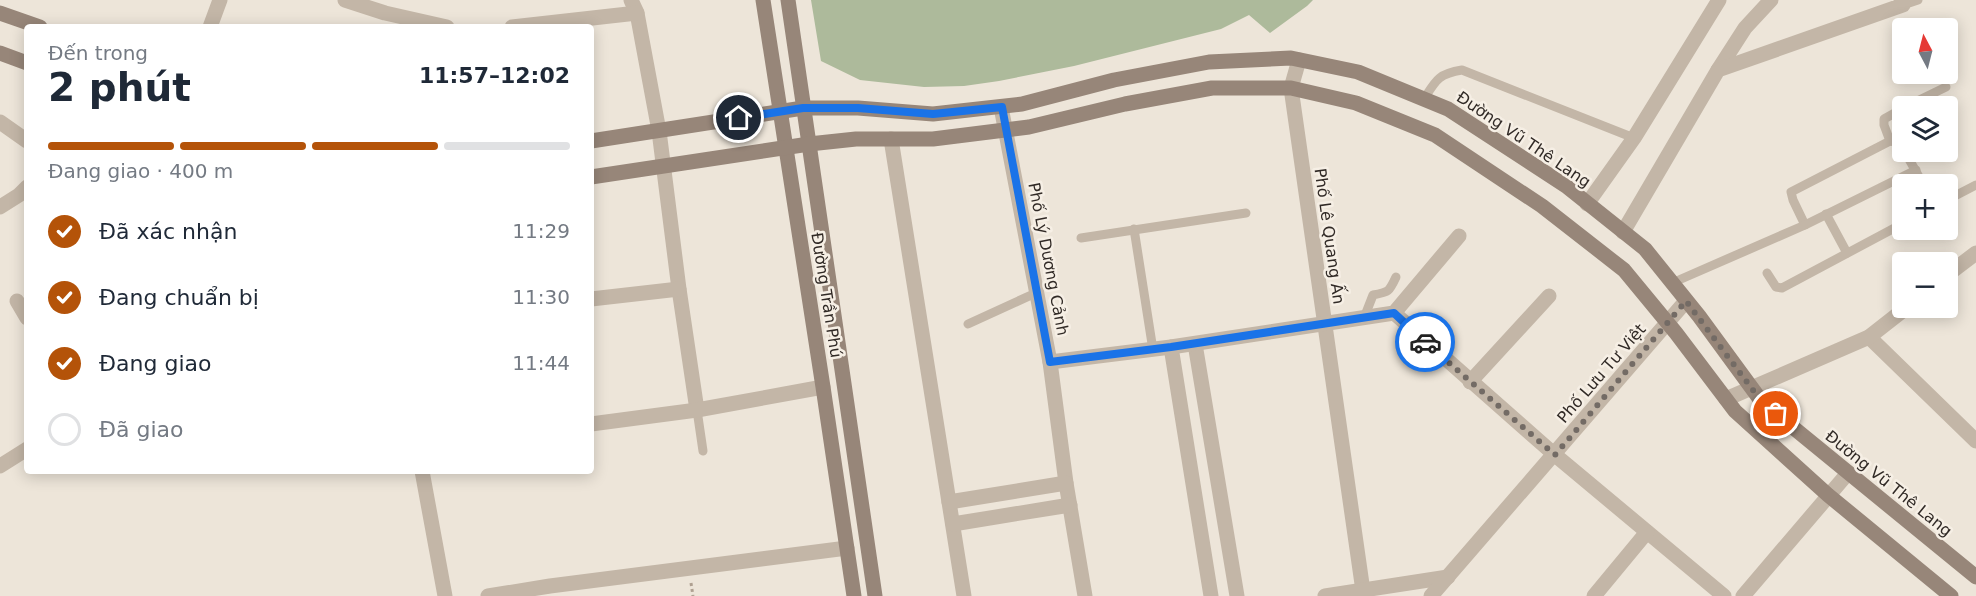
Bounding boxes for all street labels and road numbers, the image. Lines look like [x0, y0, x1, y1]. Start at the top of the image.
street label: Đường Vũ Thê Lang [1453, 87, 1594, 191]
street label: Phố Lê Quang Ấn [1311, 167, 1350, 305]
street label: Phố Lý Dương Cảnh [1024, 181, 1073, 337]
street label: Đường Trần Phú [807, 231, 846, 359]
street label: Phố Lưu Tư Việt [1553, 320, 1650, 427]
street label: Đường Vũ Thê Lang [1821, 426, 1956, 540]

